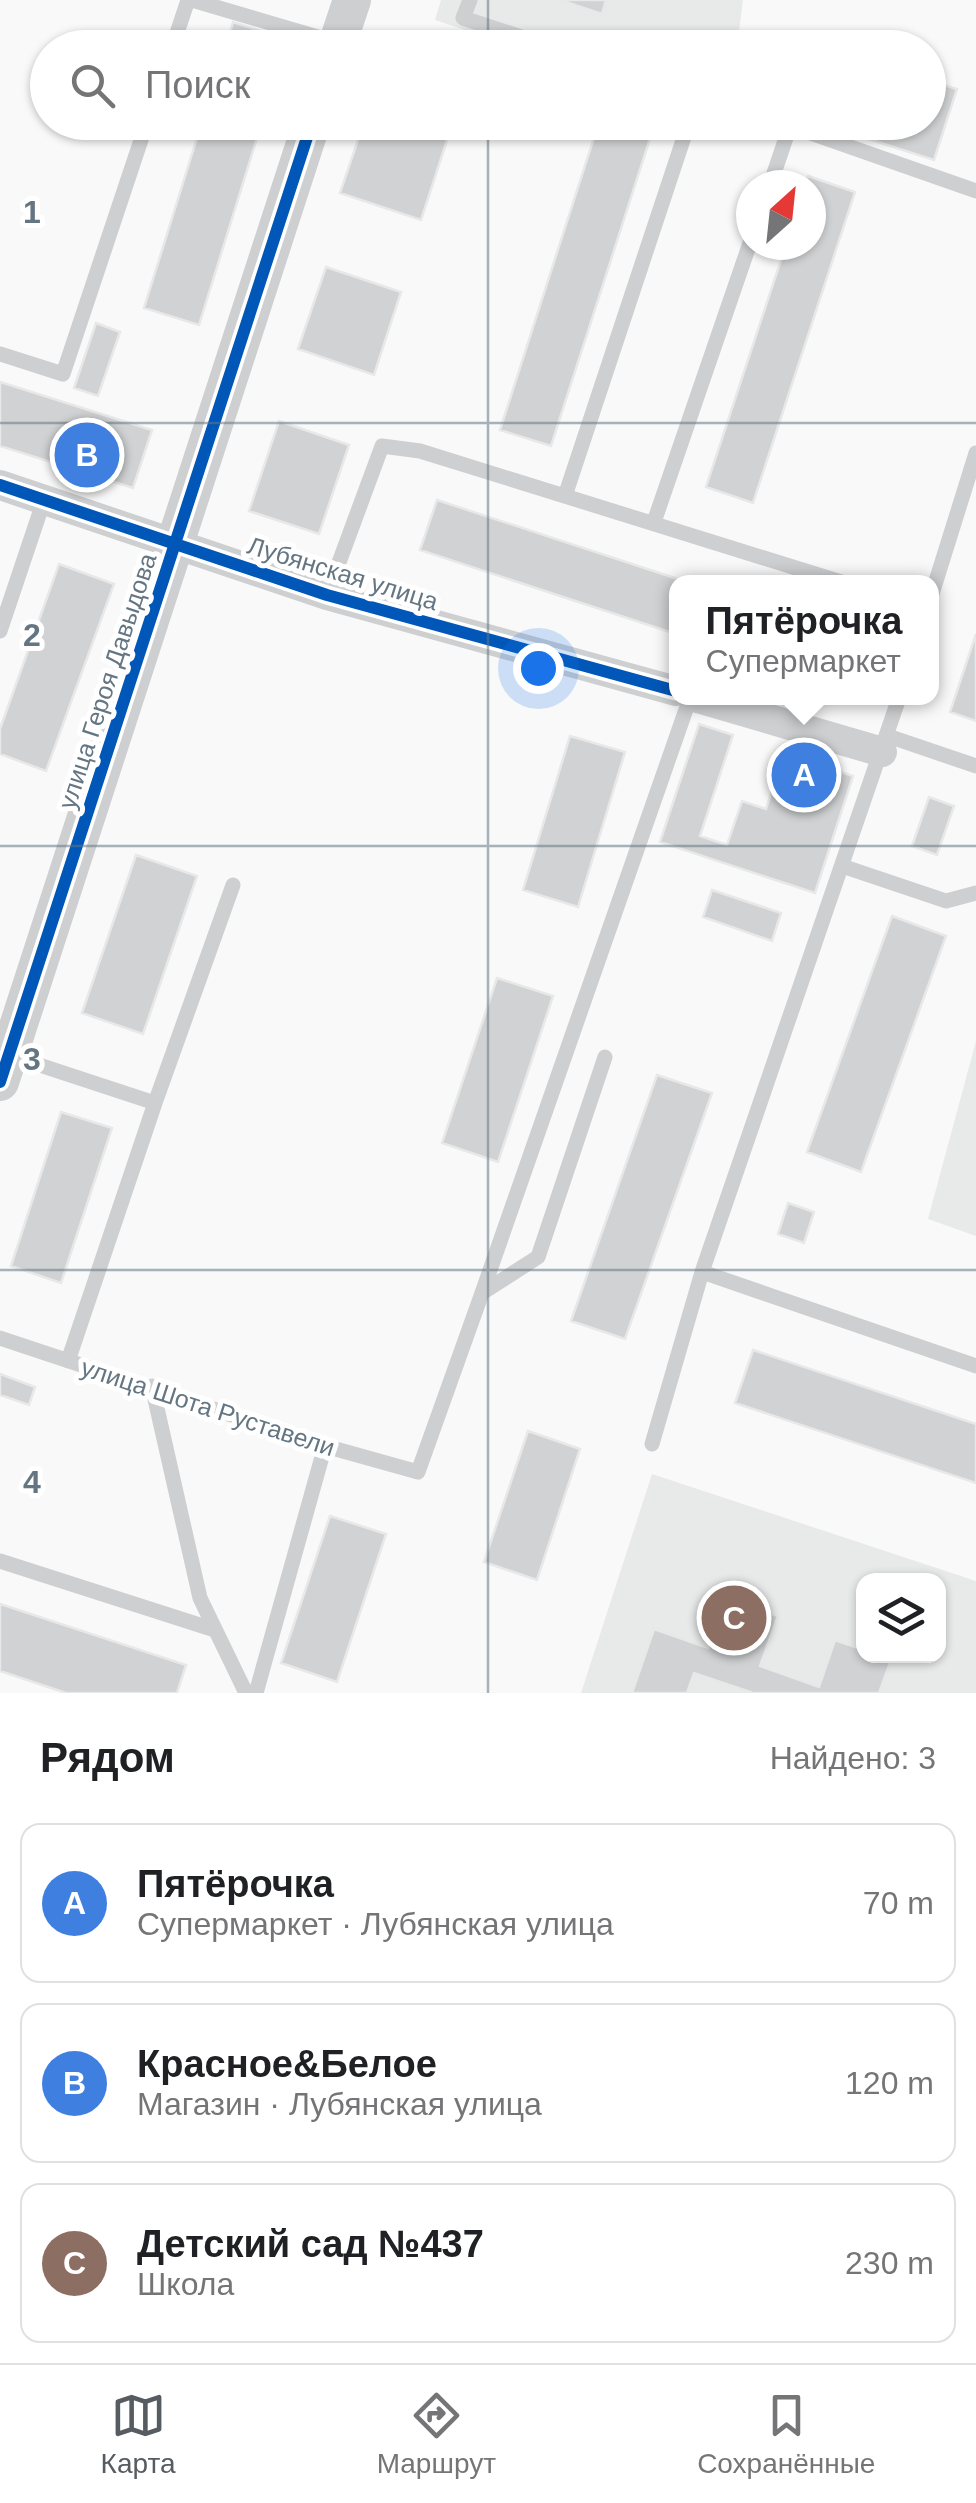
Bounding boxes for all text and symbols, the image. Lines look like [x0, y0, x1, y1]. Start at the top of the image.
search box [30, 30, 946, 140]
icon: search [65, 58, 120, 113]
text: Поиск [145, 64, 250, 106]
north arrow [736, 170, 826, 260]
text: 1 [23, 194, 41, 230]
pin: B [54, 418, 120, 492]
street label: Лубянская улица [244, 531, 442, 615]
street label: улица Героя Давыдова [52, 550, 162, 812]
popup [669, 575, 939, 705]
text: Пятёрочка [706, 600, 902, 642]
text: 2 [23, 617, 41, 653]
your location [513, 643, 564, 694]
text: Супермаркет [706, 643, 901, 679]
pin: A [772, 738, 836, 812]
text: 3 [23, 1041, 41, 1077]
street label: улица Шота Руставели [78, 1353, 338, 1461]
text: 4 [23, 1464, 41, 1500]
map controls [856, 1573, 946, 1663]
button: layers [856, 1573, 946, 1663]
pin: C [702, 1580, 766, 1656]
text: Рядом [40, 1734, 175, 1781]
text: Найдено: 3 [770, 1740, 936, 1776]
text: Пятёрочка [137, 1863, 334, 1905]
text: A [63, 1885, 86, 1921]
text: 70 m [863, 1885, 934, 1921]
text: Супермаркет · Лубянская улица [137, 1906, 614, 1942]
text: Красное&Белое [137, 2043, 437, 2085]
text: B [63, 2065, 86, 2101]
text: 120 m [845, 2065, 934, 2101]
text: Магазин · Лубянская улица [137, 2086, 542, 2122]
text: Детский сад №437 [137, 2223, 484, 2265]
text: C [63, 2245, 86, 2281]
text: 230 m [845, 2245, 934, 2281]
text: Школа [137, 2266, 234, 2302]
tab: Карта [101, 2388, 176, 2480]
tab: Маршрут [377, 2388, 496, 2480]
tab: Сохранённые [697, 2388, 875, 2480]

